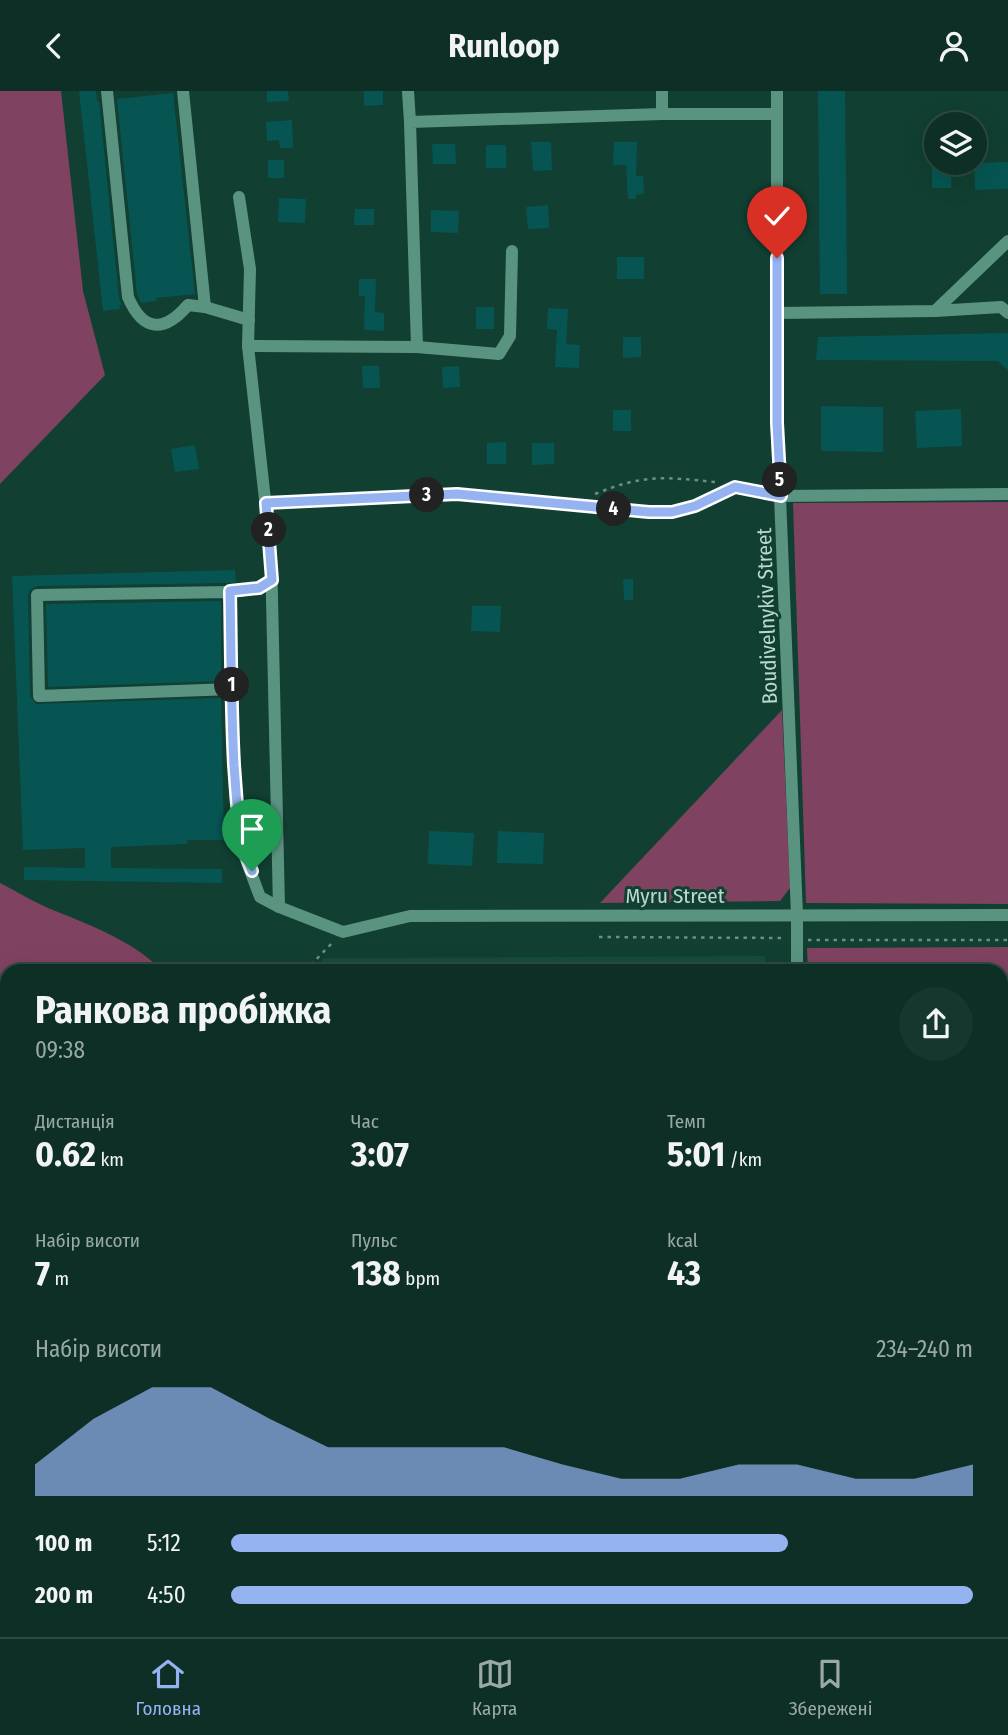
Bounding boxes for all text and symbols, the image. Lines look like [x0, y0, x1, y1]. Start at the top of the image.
icon: back [35, 27, 73, 65]
text: Runloop [448, 27, 560, 65]
icon: person [935, 27, 973, 65]
map controls [924, 112, 987, 175]
button: layers [924, 112, 987, 175]
pin [747, 186, 807, 258]
icon: check [758, 197, 796, 235]
pin: 5 [762, 463, 798, 497]
text: 5 [775, 468, 784, 491]
pin: 3 [410, 477, 444, 513]
text: 3 [422, 483, 431, 506]
pin: 4 [596, 491, 632, 527]
text: 4 [609, 497, 618, 520]
pin: 2 [252, 513, 286, 548]
text: 2 [264, 518, 273, 541]
street label: Boudivelnykiv Street [751, 527, 783, 705]
pin: 1 [215, 667, 250, 703]
text: 1 [227, 673, 236, 696]
pin [222, 799, 282, 871]
icon: arrive [233, 810, 271, 848]
street label: Myru Street [625, 883, 725, 909]
text: Ранкова пробіжка [35, 987, 331, 1033]
button: share [899, 987, 973, 1061]
text: 09:38 [35, 1036, 85, 1064]
text: Дистанція [35, 1110, 115, 1133]
text: Час [351, 1110, 379, 1133]
text: Темп [667, 1110, 706, 1133]
text: 0.62 [35, 1133, 96, 1175]
text: 3:07 [351, 1133, 409, 1175]
text: 5:01 [667, 1133, 725, 1175]
text: km [96, 1148, 124, 1171]
text: /km [725, 1148, 762, 1171]
text: Набір висоти [35, 1229, 140, 1252]
text: Пульс [351, 1229, 397, 1252]
text: kcal [667, 1229, 698, 1252]
text: 7 [35, 1252, 50, 1294]
text: 138 [351, 1252, 401, 1294]
text: 43 [667, 1252, 701, 1294]
text: m [50, 1267, 69, 1290]
text: bpm [401, 1267, 440, 1290]
text: Набір висоти [35, 1335, 162, 1363]
text: 234–240 m [876, 1335, 973, 1363]
text: 100 m [35, 1529, 92, 1557]
text: 5:12 [147, 1529, 181, 1557]
text: 200 m [35, 1581, 93, 1609]
text: 4:50 [147, 1581, 186, 1609]
tab: Головна [136, 1655, 201, 1720]
tab: Карта [472, 1655, 517, 1720]
tab: Збережені [789, 1655, 872, 1720]

